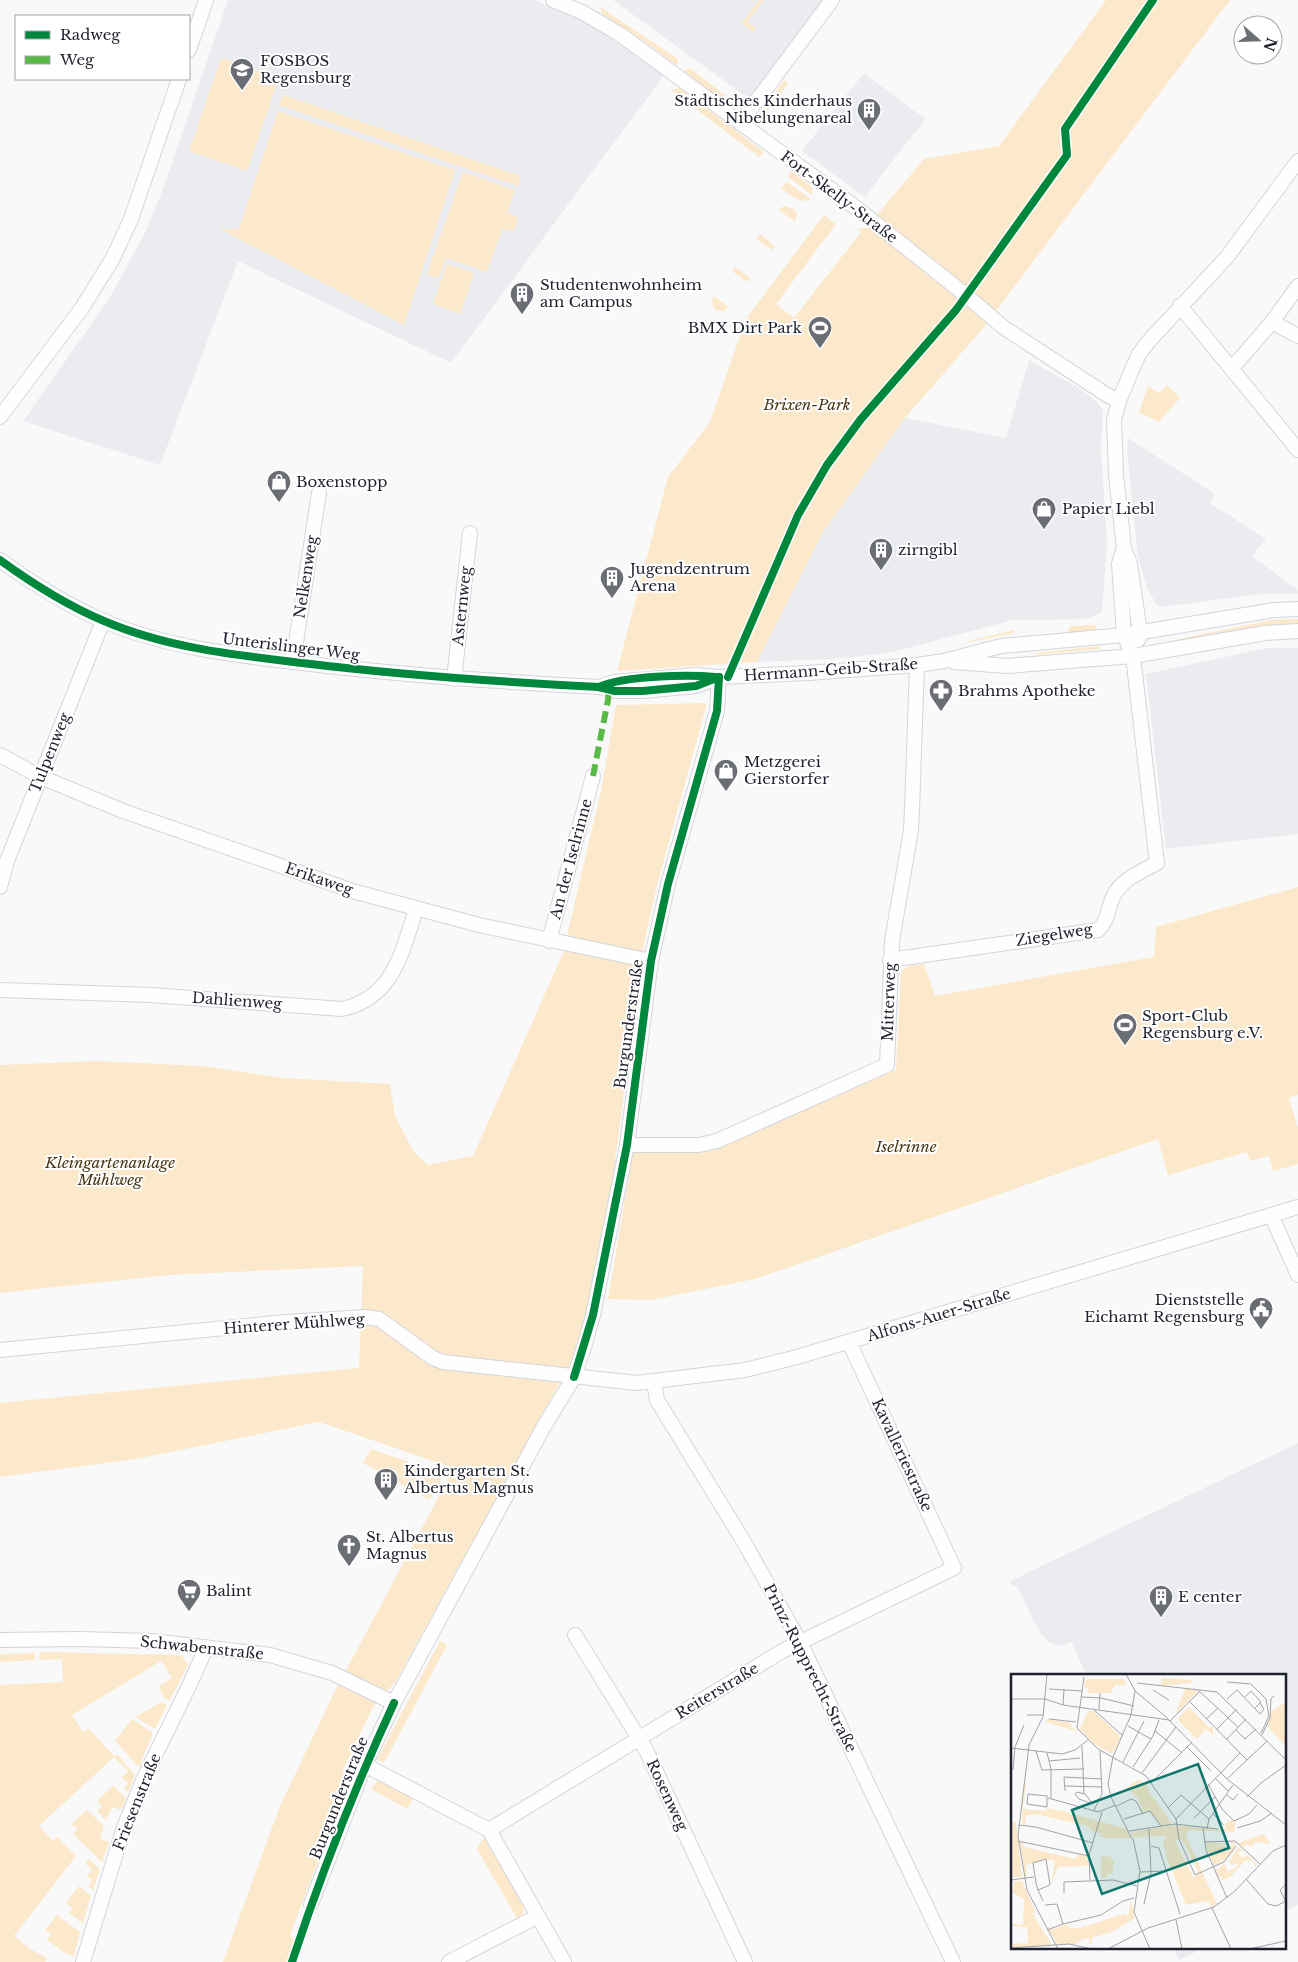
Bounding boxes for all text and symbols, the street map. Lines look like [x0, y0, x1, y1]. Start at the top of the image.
legend [15, 15, 190, 80]
north arrow [1233, 15, 1283, 65]
text: Radweg [60, 25, 121, 44]
text: N [1260, 35, 1281, 54]
text: Weg [59, 50, 95, 69]
place label: FOSBOS Regensburg [260, 51, 352, 87]
school or university icon: FOSBOS Regensburg [229, 57, 255, 91]
place label: Städtisches Kinderhaus Nibelungenareal [674, 91, 852, 127]
building icon: Städtisches Kinderhaus Nibelungenareal [856, 97, 882, 131]
street label: Fort-Skelly-Straße [777, 146, 902, 247]
place label: Studentenwohnheim am Campus [540, 275, 702, 311]
building icon: Studentenwohnheim am Campus [509, 281, 535, 315]
sports icon: BMX Dirt Park [807, 315, 833, 349]
place label: BMX Dirt Park [688, 318, 803, 337]
park label: Brixen-Park [763, 395, 851, 414]
shop icon: Boxenstopp [266, 469, 292, 503]
place label: Boxenstopp [296, 472, 387, 491]
shop icon: Papier Liebl [1031, 496, 1057, 530]
place label: Papier Liebl [1062, 499, 1155, 518]
street label: Nelkenweg [290, 533, 322, 620]
building icon: zirngibl [868, 537, 894, 571]
place label: zirngibl [898, 540, 958, 559]
place label: Jugendzentrum Arena [628, 559, 750, 595]
street label: Asternweg [448, 564, 475, 648]
building icon: Jugendzentrum Arena [599, 565, 625, 599]
street label: Unterislinger Weg [221, 629, 362, 664]
street label: Hermann-Geib-Straße [743, 654, 919, 685]
pharmacy icon: Brahms Apotheke [928, 678, 954, 712]
place label: Brahms Apotheke [958, 681, 1095, 700]
street label: Tulpenweg [25, 709, 75, 796]
place label: Metzgerei Gierstorfer [744, 752, 830, 788]
shop icon: Metzgerei Gierstorfer [713, 758, 739, 792]
street label: An der Iselrinne [545, 797, 596, 922]
street label: Erikaweg [283, 858, 357, 899]
street label: Ziegelweg [1014, 919, 1095, 950]
street label: Burgunderstraße [610, 958, 647, 1090]
street label: Mitterweg [878, 961, 899, 1042]
street label: Dahlienweg [191, 988, 284, 1013]
place label: Sport-Club Regensburg e.V. [1142, 1006, 1263, 1042]
sports icon: Sport-Club Regensburg e.V. [1112, 1012, 1138, 1046]
park label: Iselrinne [874, 1137, 937, 1156]
park label: Kleingartenanlage Mühlweg [44, 1153, 175, 1189]
street label: Alfons-Auer-Straße [864, 1284, 1013, 1346]
place label: Dienststelle Eichamt Regensburg [1084, 1290, 1245, 1326]
public building icon: Dienststelle Eichamt Regensburg [1248, 1296, 1274, 1330]
street label: Hinterer Mühlweg [223, 1309, 366, 1338]
street label: Kavalleriestraße [868, 1395, 937, 1515]
place label: Kindergarten St. Albertus Magnus [403, 1461, 534, 1497]
building icon: Kindergarten St. Albertus Magnus [373, 1467, 399, 1501]
place label: St. Albertus Magnus [366, 1527, 454, 1563]
church icon: St. Albertus Magnus [336, 1533, 362, 1567]
supermarket icon: Balint [176, 1578, 202, 1612]
street label: Prinz-Rupprecht-Straße [760, 1580, 861, 1755]
place label: Balint [206, 1581, 252, 1600]
building icon: E center [1148, 1584, 1174, 1618]
place label: E center [1178, 1587, 1242, 1606]
street label: Schwabenstraße [139, 1632, 265, 1663]
street label: Reiterstraße [672, 1658, 762, 1723]
inset map [1011, 1674, 1286, 1950]
street label: Burgunderstraße [305, 1734, 372, 1862]
street label: Friesenstraße [108, 1750, 165, 1853]
street label: Rosenweg [643, 1756, 693, 1835]

